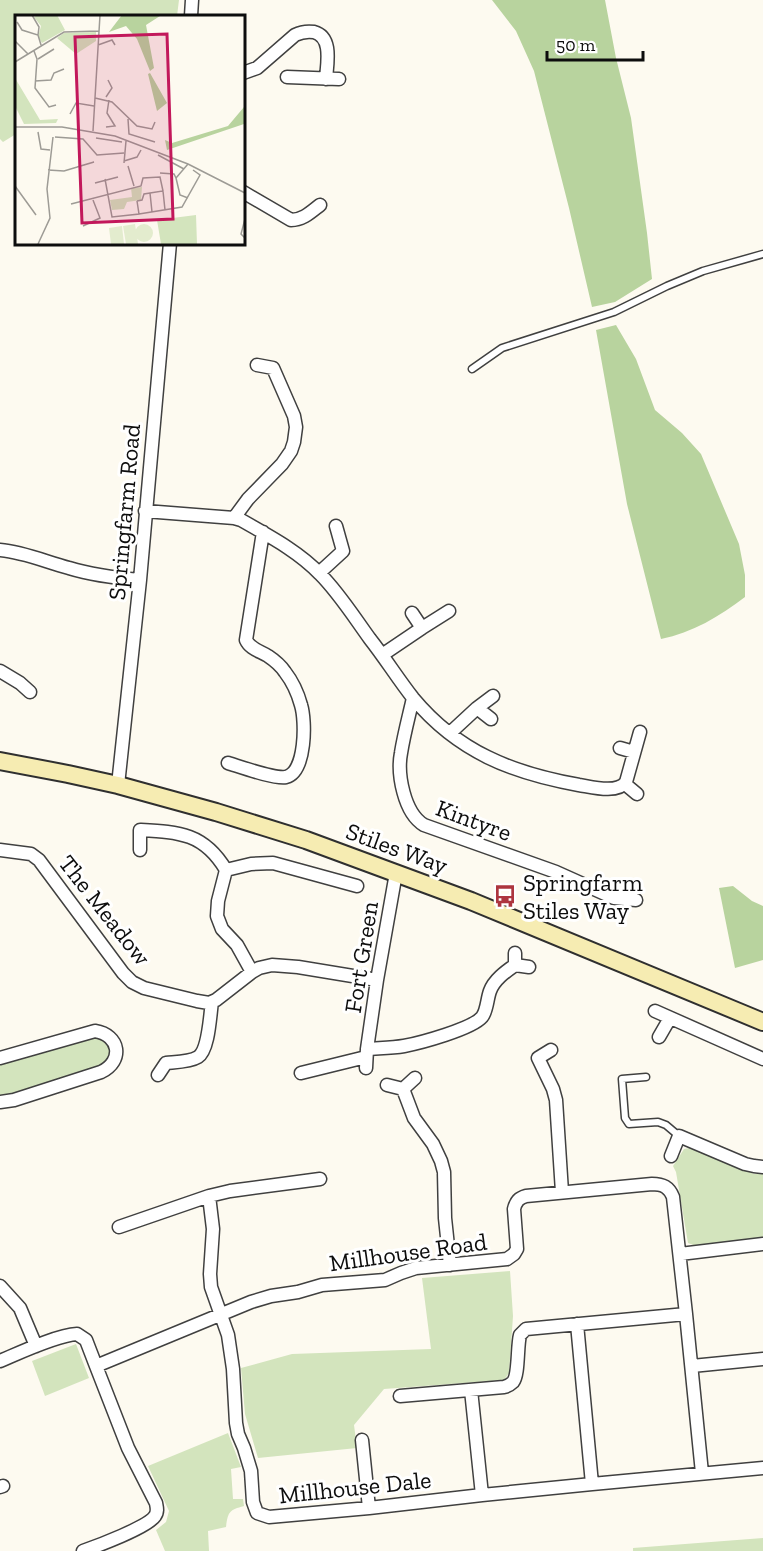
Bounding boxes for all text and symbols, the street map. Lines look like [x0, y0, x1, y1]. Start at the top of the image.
inset map [15, 15, 244, 244]
scale bar [547, 24, 643, 62]
text: 50 m [556, 34, 596, 56]
street label: Springfarm Road [102, 423, 146, 601]
street label: Kintyre [432, 793, 516, 847]
street label: Stiles Way [342, 816, 452, 880]
street label: The Meadow [53, 849, 157, 971]
place label: Springfarm Stiles Way [523, 868, 643, 925]
bus stop icon: Springfarm Stiles Way [492, 883, 518, 909]
street label: Fort Green [338, 899, 384, 1015]
street label: Millhouse Road [327, 1227, 489, 1277]
street label: Millhouse Dale [277, 1465, 433, 1509]

